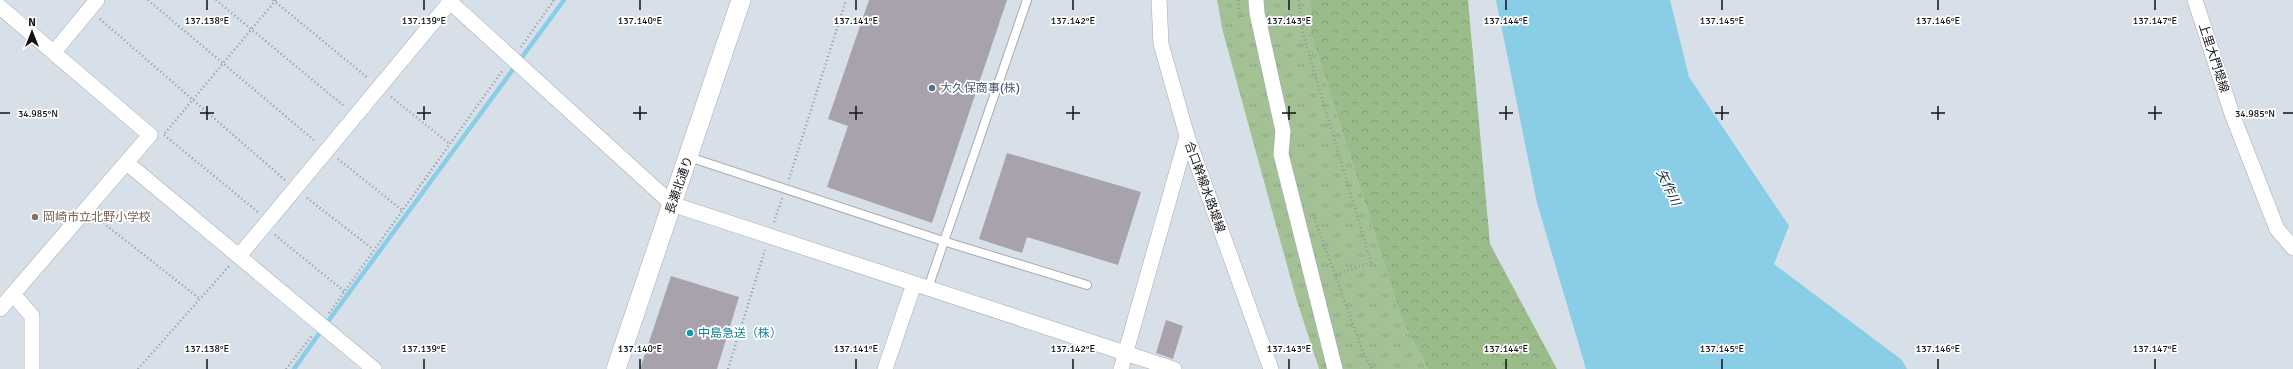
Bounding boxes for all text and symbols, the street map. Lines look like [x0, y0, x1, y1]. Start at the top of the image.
north arrow [12, 12, 52, 52]
text: 137.138°E [185, 15, 230, 27]
text: 137.139°E [402, 15, 447, 27]
text: 137.140°E [618, 15, 663, 27]
text: 137.141°E [834, 15, 879, 27]
text: 137.142°E [1051, 15, 1096, 27]
text: 137.143°E [1267, 15, 1312, 27]
text: 137.144°E [1484, 15, 1529, 27]
text: 137.145°E [1700, 15, 1745, 27]
text: 137.146°E [1916, 15, 1961, 27]
text: 137.147°E [2133, 15, 2178, 27]
text: N [28, 16, 36, 29]
street label: 上里大門堤線 [2195, 22, 2232, 95]
place label: 大久保商事(株) [940, 81, 1020, 96]
marker: 大久保商事(株) [927, 83, 937, 93]
text: 34.985°N [18, 108, 58, 120]
text: 34.985°N [2235, 108, 2275, 120]
street label: 合口幹線水路堤線 [1181, 139, 1228, 235]
street label: 長瀬北通り [663, 154, 696, 216]
water label: 矢作川 [1652, 166, 1685, 210]
place label: 岡崎市立北野小学校 [43, 210, 151, 225]
marker: 岡崎市立北野小学校 [30, 212, 40, 222]
place label: 中島急送（株） [698, 326, 782, 341]
marker: 中島急送（株） [685, 328, 695, 338]
text: 137.138°E [185, 343, 230, 355]
text: 137.139°E [402, 343, 447, 355]
text: 137.140°E [618, 343, 663, 355]
text: 137.141°E [834, 343, 879, 355]
text: 137.142°E [1051, 343, 1096, 355]
text: 137.143°E [1267, 343, 1312, 355]
text: 137.144°E [1484, 343, 1529, 355]
text: 137.145°E [1700, 343, 1745, 355]
text: 137.146°E [1916, 343, 1961, 355]
text: 137.147°E [2133, 343, 2178, 355]

